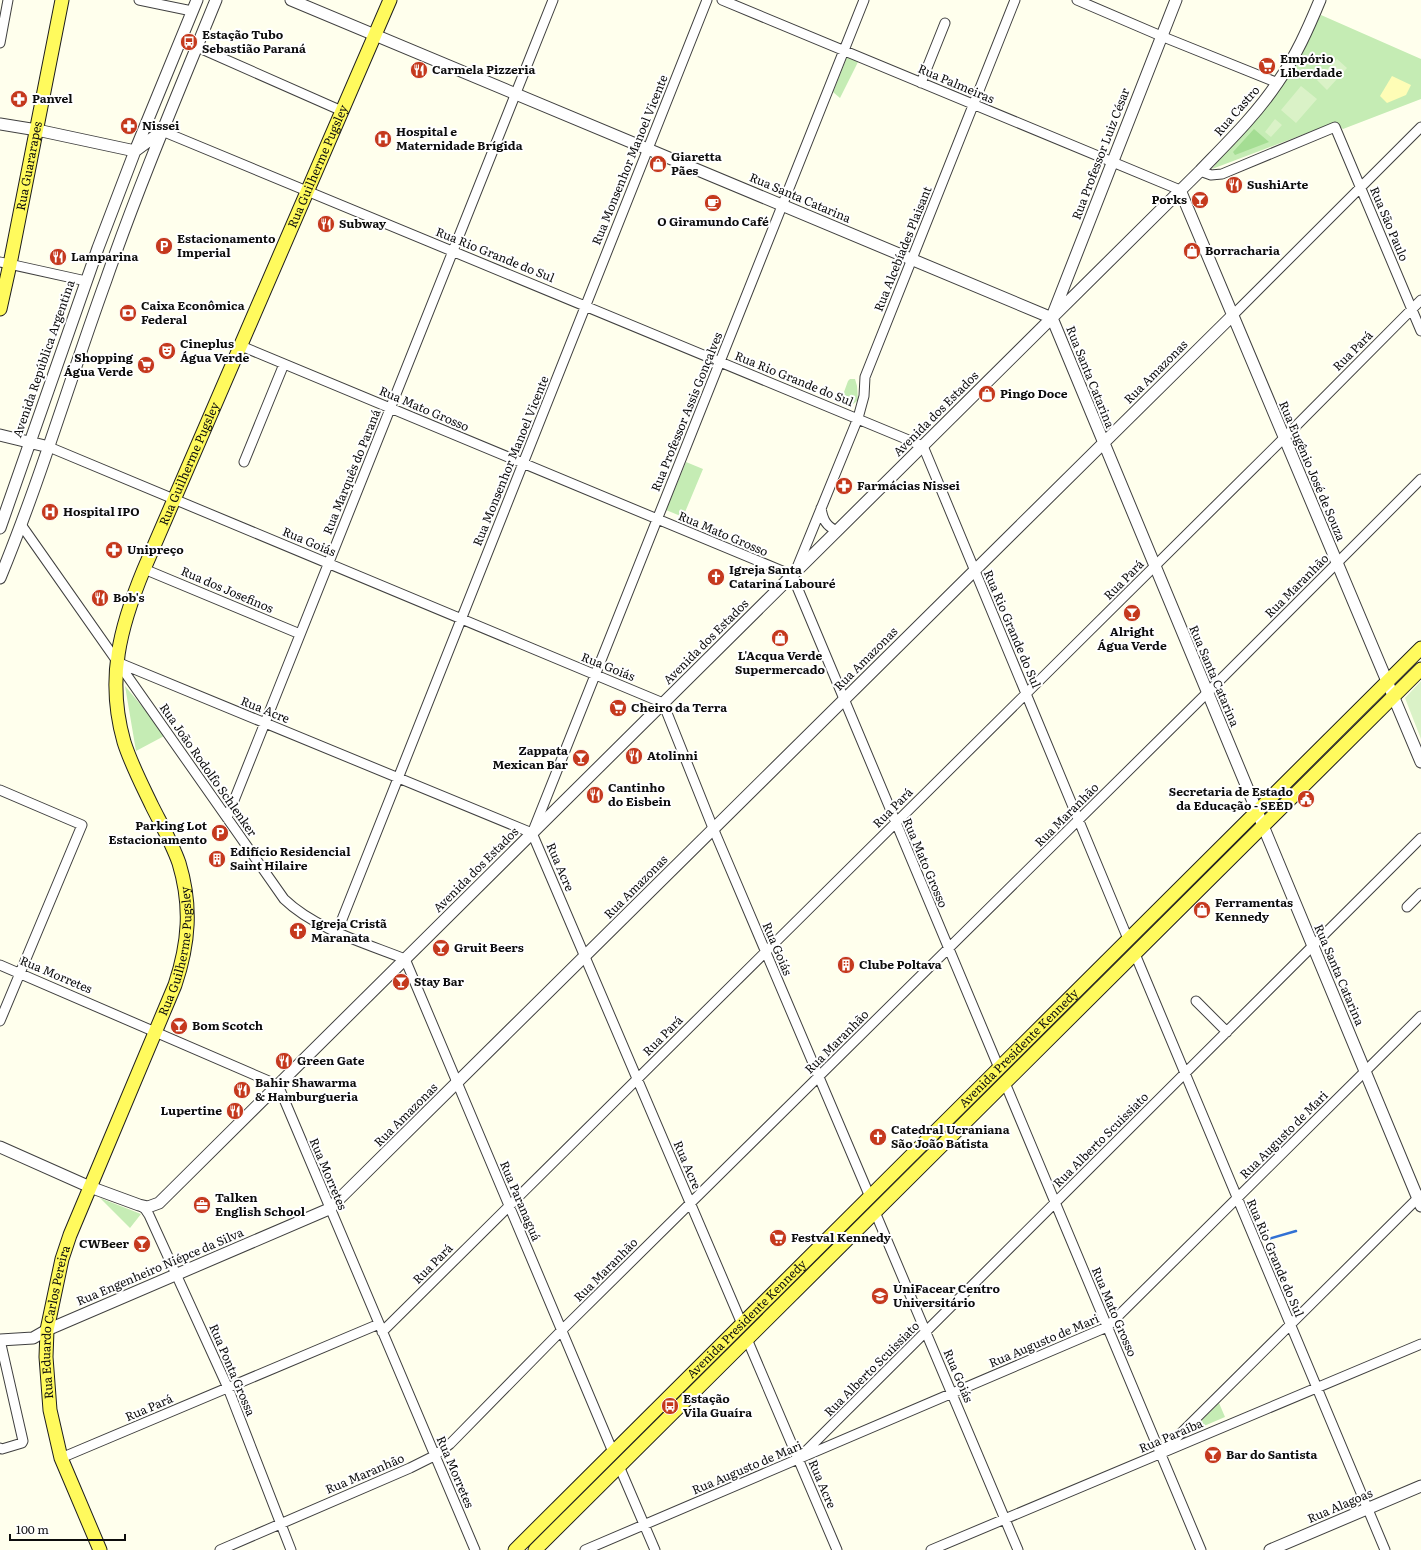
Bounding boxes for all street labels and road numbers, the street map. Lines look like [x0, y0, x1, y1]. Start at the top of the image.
street label: Rua Palmeiras [915, 59, 998, 108]
street label: Rua Monsenhor Manoel Vicente [587, 72, 672, 248]
street label: Rua Castro [1209, 81, 1263, 140]
street label: Rua Professor Luiz César [1067, 85, 1134, 222]
street label: Rua Guilherme Pugsley [282, 101, 352, 231]
street label: Rua Guararapes [11, 119, 46, 212]
street label: Rua Santa Catarina [747, 168, 854, 227]
street label: Rua Alcebíades Plaisant [869, 183, 936, 314]
street label: Rua São Paulo [1366, 184, 1414, 264]
street label: Rua Rio Grande do Sul [433, 222, 558, 286]
street label: Avenida República Argentina [8, 277, 79, 440]
street label: Rua Santa Catarina [1062, 323, 1120, 431]
street label: Rua Pará [1328, 326, 1377, 374]
street label: Rua Professor Assis Gonçalves [646, 329, 727, 494]
street label: Rua Amazonas [1119, 335, 1192, 407]
street label: Rua Rio Grande do Sul [732, 346, 857, 410]
street label: Avenida dos Estados [889, 366, 982, 460]
street label: Rua Monsenhor Manoel Vicente [468, 373, 553, 549]
street label: Rua Mato Grosso [377, 381, 472, 435]
street label: Rua Eugênio José de Souza [1275, 398, 1351, 544]
street label: Rua Guilherme Pugsley [154, 399, 223, 528]
street label: Rua Marquês do Paraná [318, 406, 385, 537]
street label: Rua Mato Grosso [676, 506, 771, 560]
street label: Rua Goiás [280, 522, 339, 561]
street label: Rua Maranhão [1260, 549, 1332, 621]
street label: Rua Pará [1099, 555, 1148, 603]
street label: Rua dos Josefinos [178, 561, 277, 617]
street label: Rua Rio Grande do Sul [980, 567, 1046, 691]
street label: Avenida dos Estados [659, 594, 752, 688]
street label: Rua Amazonas [829, 622, 902, 694]
street label: Rua Santa Catarina [1185, 622, 1245, 730]
street label: Rua Goiás [579, 647, 638, 685]
street label: Rua Acre [238, 691, 292, 727]
street label: Rua João Rodolfo Schlenker [156, 699, 262, 840]
street label: Rua Maranhão [1030, 778, 1102, 850]
street label: Rua Pará [868, 783, 917, 831]
street label: Rua Mato Grosso [899, 815, 953, 910]
street label: Avenida dos Estados [429, 822, 522, 916]
street label: Rua Acre [543, 840, 579, 894]
street label: Rua Amazonas [599, 850, 672, 922]
street label: Rua Guilherme Pugsley [153, 885, 195, 1018]
street label: Rua Goiás [759, 919, 797, 979]
street label: Rua Santa Catarina [1310, 921, 1370, 1029]
street label: Rua Morretes [17, 951, 96, 998]
street label: Avenida Presidente Kennedy [954, 984, 1082, 1111]
street label: Rua Maranhão [800, 1005, 872, 1077]
street label: Rua Pará [638, 1011, 687, 1059]
street label: Rua Amazonas [369, 1078, 442, 1150]
street label: Rua Augusto de Mari [1235, 1086, 1331, 1182]
street label: Rua Alberto Scuissiato [1049, 1088, 1152, 1191]
street label: Rua Morretes [306, 1135, 352, 1213]
street label: Rua Acre [670, 1138, 706, 1192]
street label: Rua Paranaguá [496, 1158, 546, 1244]
street label: Rua Rio Grande do Sul [1243, 1196, 1309, 1320]
street label: Rua Engenheiro Niépce da Silva [73, 1222, 246, 1310]
street label: Rua Maranhão [569, 1233, 641, 1305]
street label: Rua Pará [408, 1239, 457, 1287]
street label: Rua Eduardo Carlos Pereira [36, 1242, 74, 1400]
street label: Avenida Presidente Kennedy [682, 1255, 810, 1382]
street label: Rua Mato Grosso [1088, 1264, 1142, 1359]
street label: Rua Augusto de Mari [986, 1309, 1101, 1371]
street label: Rua Alberto Scuissiato [820, 1317, 923, 1420]
street label: Rua Ponta Grossa [205, 1321, 261, 1419]
street label: Rua Goiás [940, 1346, 978, 1406]
street label: Rua Pará [122, 1389, 176, 1425]
street label: Rua Paraíba [1136, 1413, 1206, 1457]
street label: Rua Morretes [433, 1433, 479, 1511]
street label: Rua Augusto de Mari [689, 1436, 804, 1498]
street label: Rua Maranhão [322, 1448, 407, 1498]
street label: Rua Acre [805, 1457, 841, 1511]
street label: Rua Alagoas [1304, 1483, 1376, 1527]

